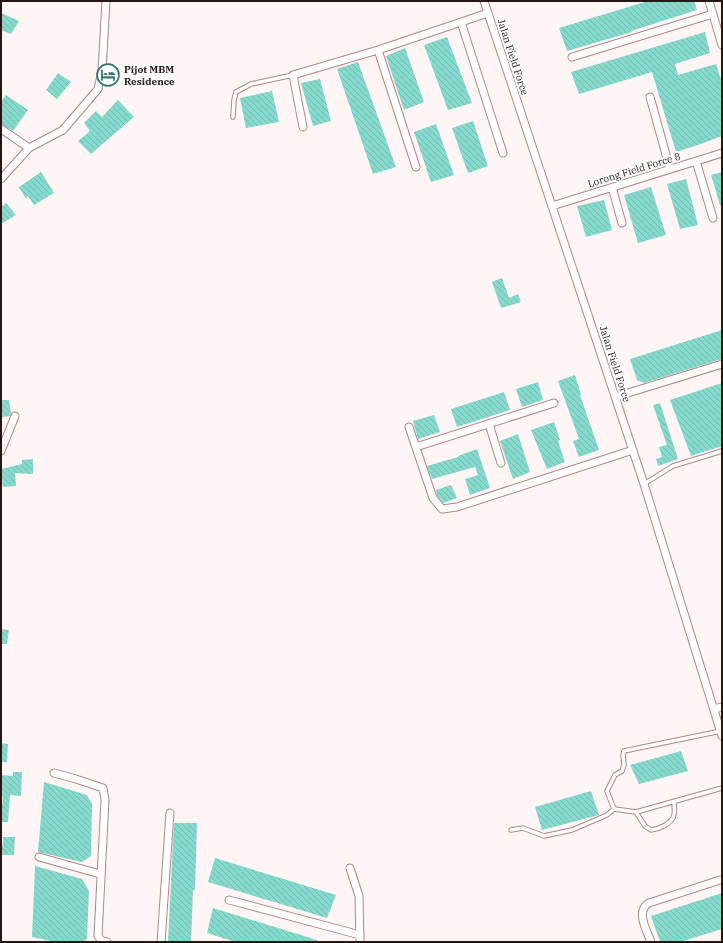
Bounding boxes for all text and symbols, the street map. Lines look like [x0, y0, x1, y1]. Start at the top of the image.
street label: Jalan Field Force [495, 17, 531, 97]
hotel icon: Pijot MBM Residence [95, 62, 121, 88]
place label: Pijot MBM Residence [124, 63, 175, 88]
street label: Lorong Field Force 8 [586, 150, 682, 190]
street label: Jalan Field Force [597, 324, 633, 404]

